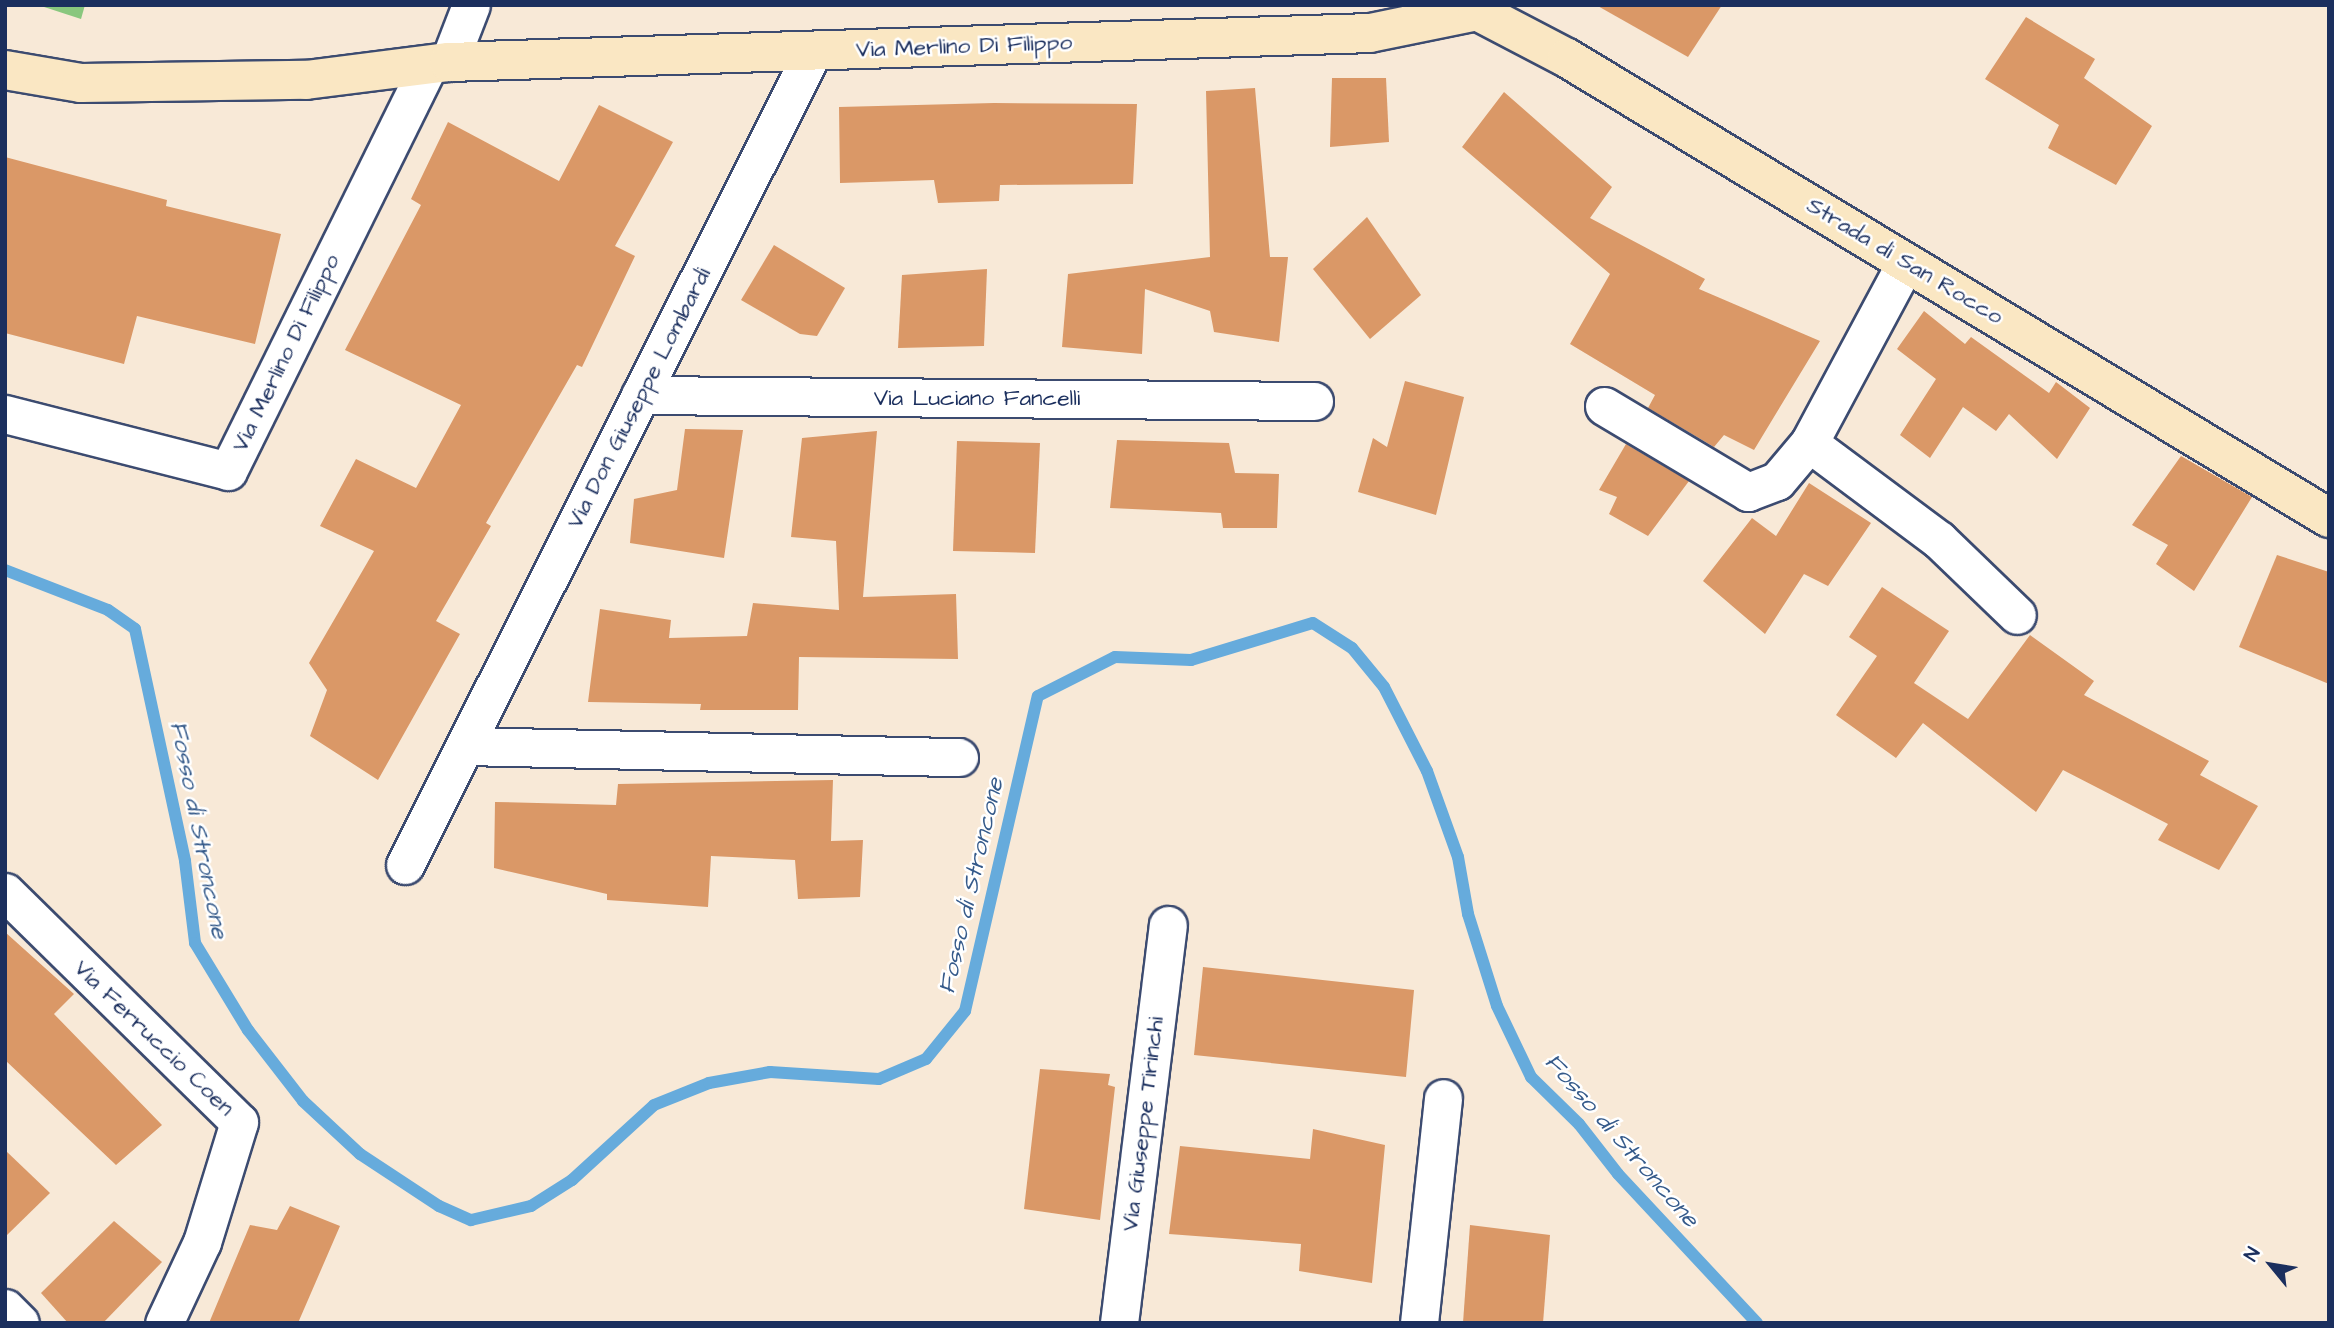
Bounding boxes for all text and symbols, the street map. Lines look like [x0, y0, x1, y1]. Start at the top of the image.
street label: Via Merlino Di Filippo [855, 28, 1073, 64]
street label: Strada di San Rocco [1802, 191, 2008, 331]
street label: Via Merlino Di Filippo [226, 250, 346, 456]
street label: Via Don Giuseppe Lombardi [561, 263, 717, 533]
street label: Via Luciano Fancelli [874, 384, 1080, 412]
water label: Fosso di Stroncone [163, 719, 233, 941]
water label: Fosso di Stroncone [933, 775, 1011, 997]
street label: Via Ferruccio Coen [68, 954, 240, 1122]
street label: Via Giuseppe Tirinchi [1116, 1015, 1170, 1233]
water label: Fosso di Stroncone [1538, 1048, 1704, 1234]
north arrow [2236, 1230, 2306, 1300]
text: N [2238, 1242, 2267, 1266]

